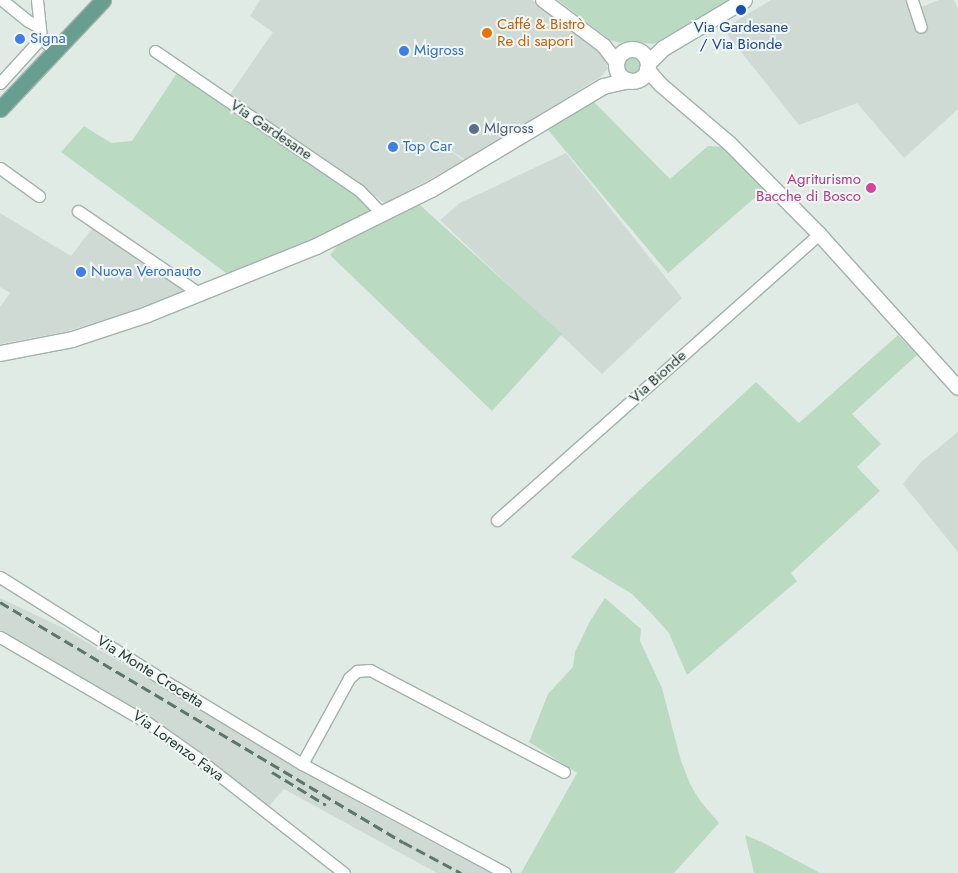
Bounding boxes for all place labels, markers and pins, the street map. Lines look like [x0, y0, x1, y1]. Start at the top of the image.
marker: Via Gardesane / Via Bionde [735, 4, 747, 16]
place label: Caffé & Bistrò Re di sapori [497, 15, 585, 50]
place label: Via Gardesane / Via Bionde [694, 18, 788, 53]
marker: Caffé & Bistrò Re di sapori [481, 27, 493, 39]
place label: Signa [30, 30, 66, 48]
marker: Signa [14, 33, 26, 45]
place label: Migross [414, 42, 464, 60]
marker: Migross [398, 45, 410, 57]
place label: MIgross [484, 120, 534, 138]
marker: MIgross [468, 123, 480, 135]
place label: Top Car [403, 138, 452, 156]
marker: Top Car [387, 141, 399, 153]
place label: Agriturismo Bacche di Bosco [756, 170, 861, 205]
marker: Agriturismo Bacche di Bosco [865, 182, 877, 194]
place label: Nuova Veronauto [91, 263, 201, 281]
marker: Nuova Veronauto [75, 266, 87, 278]

